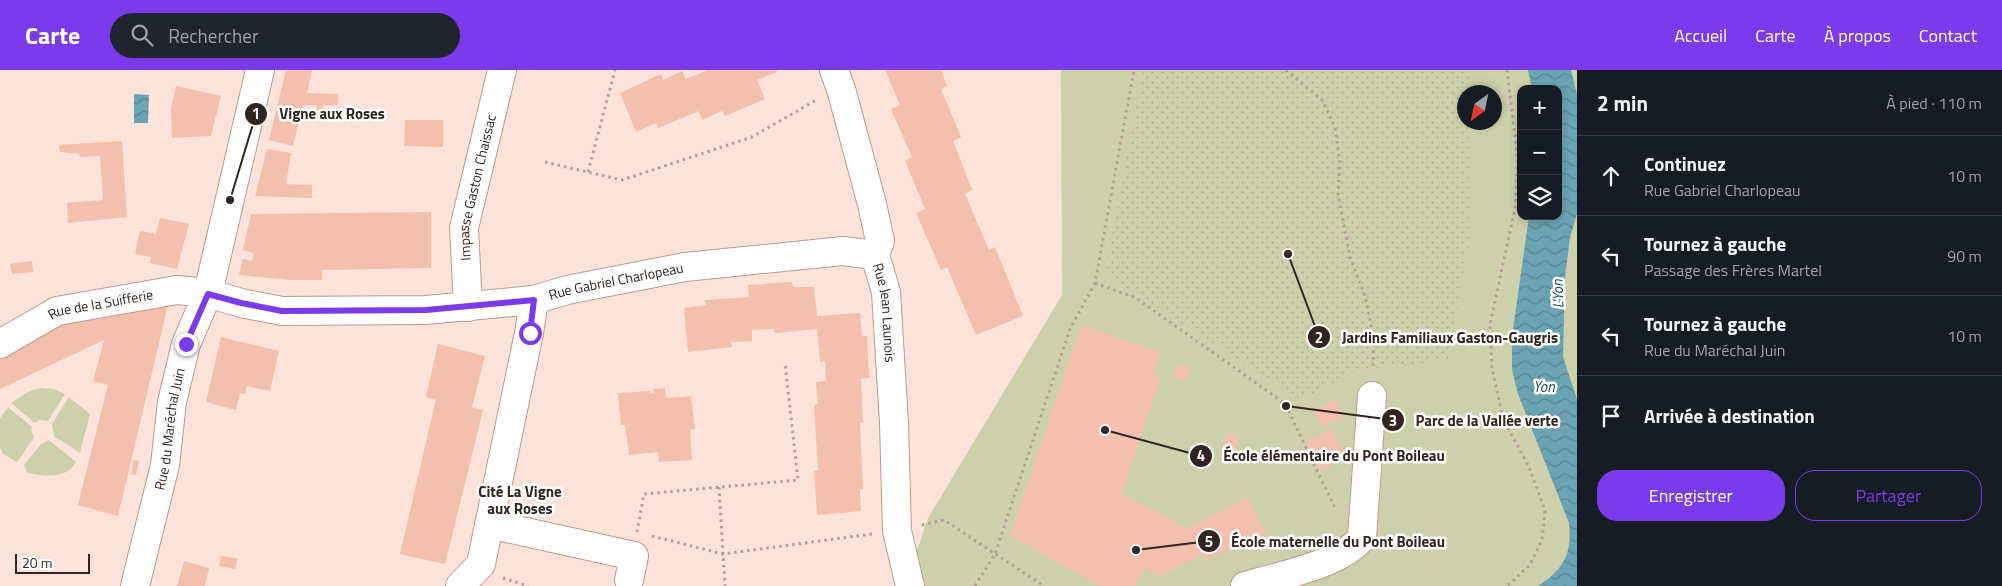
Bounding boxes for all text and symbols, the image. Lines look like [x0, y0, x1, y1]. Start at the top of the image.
search box [110, 13, 460, 58]
text: Carte [25, 17, 80, 53]
icon: search [128, 21, 156, 49]
text: Rechercher [168, 21, 258, 50]
text: Accueil [1674, 22, 1727, 49]
text: Carte [1755, 22, 1796, 49]
text: À propos [1824, 22, 1891, 49]
text: Contact [1919, 22, 1977, 49]
north arrow [1457, 85, 1502, 130]
map controls [1517, 85, 1562, 220]
button: + [1517, 85, 1562, 130]
text: 2 min [1597, 87, 1648, 119]
text: À pied · 110 m [1886, 91, 1982, 115]
callout: Vigne aux Roses [244, 99, 394, 129]
text: 1 [252, 102, 260, 125]
text: Vigne aux Roses [279, 102, 385, 125]
street label: Impasse Gaston Chaissac [453, 112, 501, 261]
button: − [1517, 130, 1562, 175]
text: Continuez [1644, 149, 1726, 178]
icon: ahead [1597, 162, 1625, 190]
text: 10 m [1947, 164, 1982, 188]
button: layers [1517, 175, 1562, 220]
text: Rue Gabriel Charlopeau [1644, 178, 1801, 202]
text: Tournez à gauche [1644, 229, 1786, 258]
icon: left [1597, 242, 1625, 270]
text: 90 m [1947, 244, 1982, 268]
street label: Rue Gabriel Charlopeau [546, 257, 685, 305]
text: Passage des Frères Martel [1644, 258, 1822, 282]
street label: Rue Jean Launois [868, 260, 901, 363]
water label: L'Yon [1545, 279, 1570, 309]
street label: Rue de la Suifferie [44, 283, 155, 324]
text: Tournez à gauche [1644, 309, 1786, 338]
route start [519, 322, 542, 345]
callout: Jardins Familiaux Gaston-Gaugris [1307, 322, 1568, 352]
icon: left [1597, 322, 1625, 350]
text: 10 m [1947, 324, 1982, 348]
text: 2 [1315, 326, 1323, 349]
text: Jardins Familiaux Gaston-Gaugris [1342, 326, 1558, 349]
route end [175, 333, 198, 356]
text: Rue du Maréchal Juin [1644, 338, 1785, 362]
street label: Rue du Maréchal Juin [148, 366, 190, 492]
water label: Yon [1533, 375, 1555, 398]
text: Arrivée à destination [1644, 401, 1815, 430]
icon: arrive [1597, 402, 1625, 430]
callout: Parc de la Vallée verte [1380, 405, 1568, 435]
text: 3 [1389, 409, 1397, 432]
text: Parc de la Vallée verte [1416, 409, 1559, 432]
callout: École élémentaire du Pont Boileau [1188, 441, 1455, 471]
text: 4 [1197, 444, 1205, 467]
text: École élémentaire du Pont Boileau [1223, 444, 1445, 467]
button: Enregistrer [1597, 470, 1785, 521]
button: Partager [1795, 470, 1982, 521]
district label: Cité La Vigne aux Roses [478, 480, 562, 520]
callout: École maternelle du Pont Boileau [1196, 526, 1455, 556]
text: 5 [1205, 530, 1213, 553]
text: École maternelle du Pont Boileau [1231, 530, 1445, 553]
scale bar [15, 551, 90, 574]
text: 20 m [22, 552, 52, 573]

